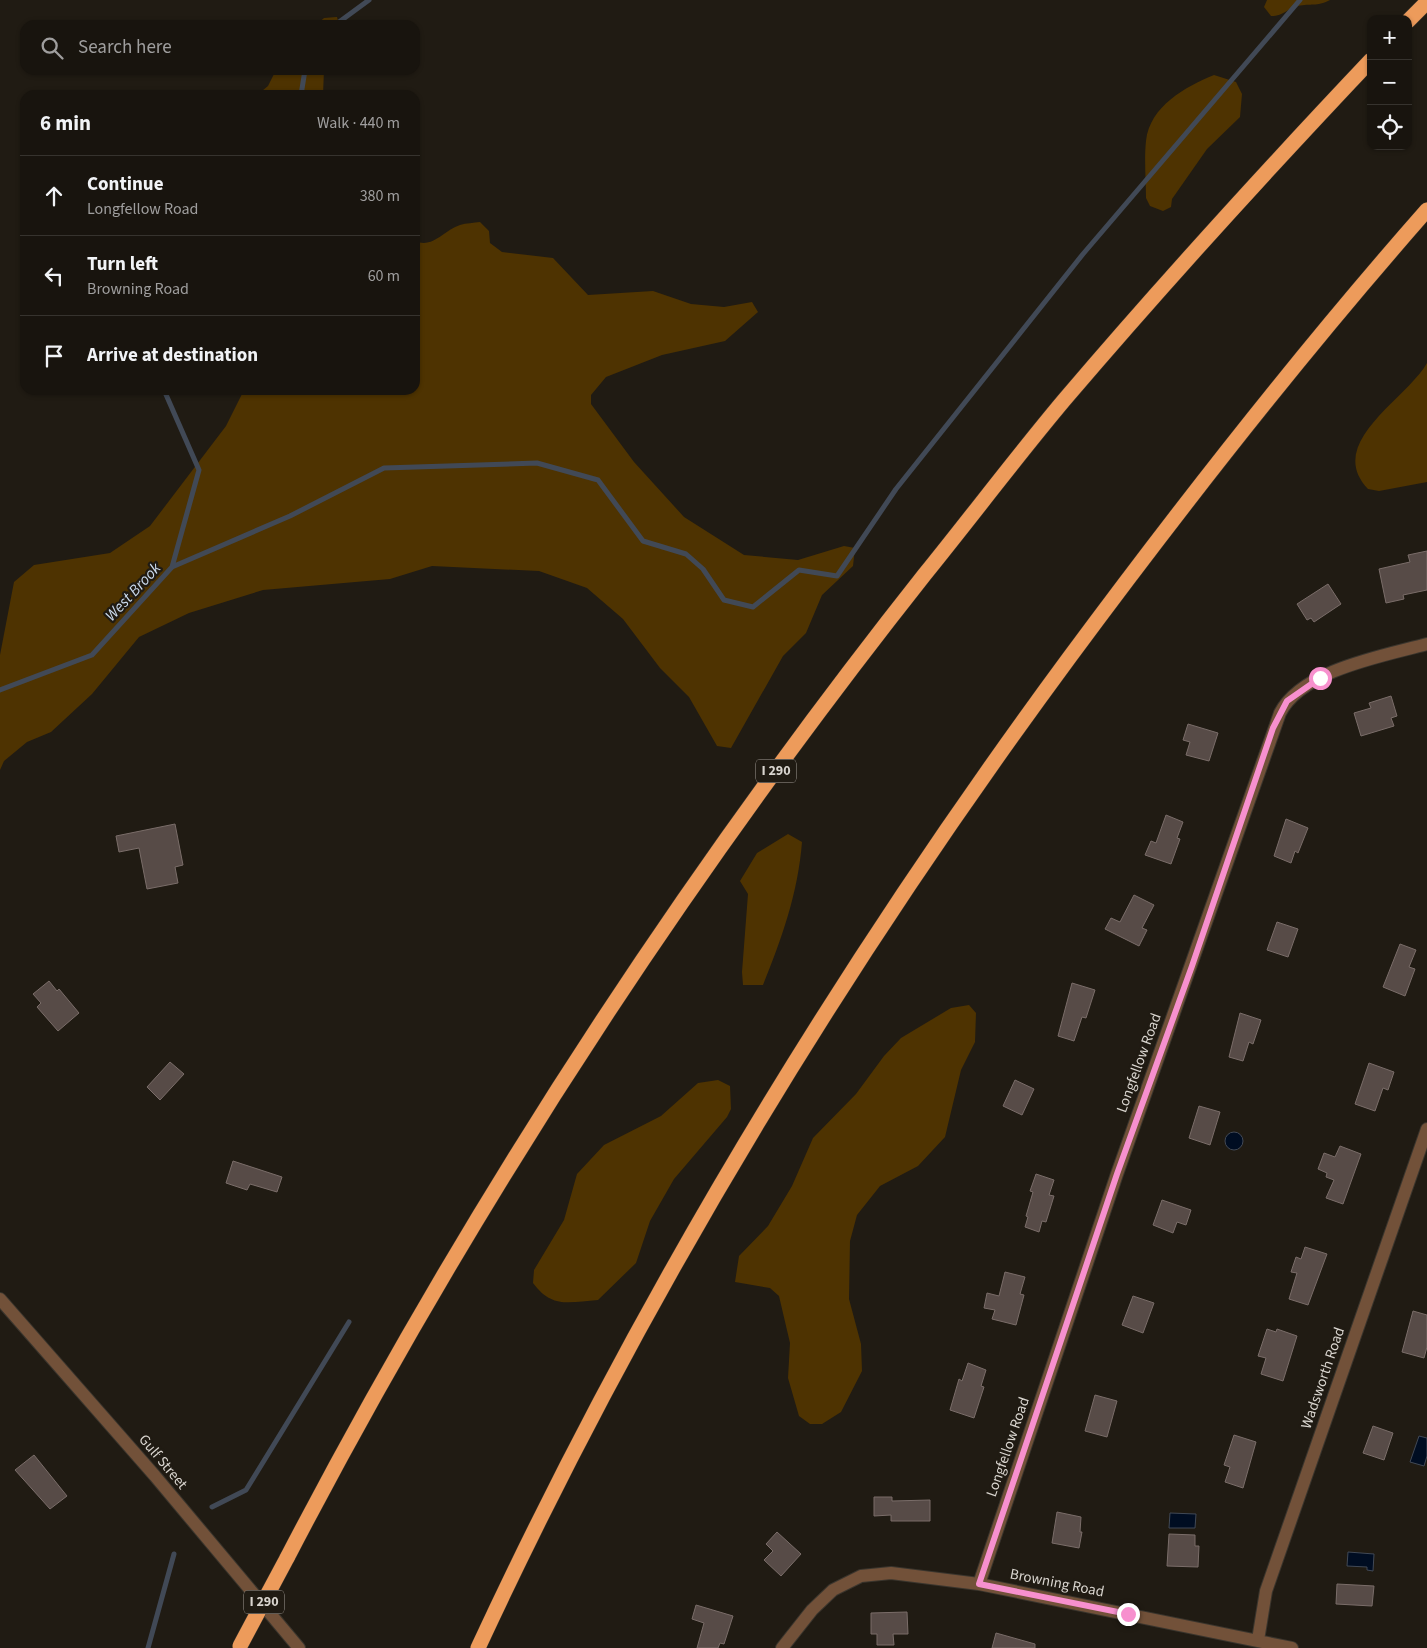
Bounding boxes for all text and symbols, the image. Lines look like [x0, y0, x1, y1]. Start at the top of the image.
map controls [1367, 15, 1412, 150]
button: + [1367, 15, 1412, 60]
search box [20, 20, 420, 75]
icon: search [38, 34, 66, 62]
text: Search here [78, 34, 172, 61]
button: − [1367, 60, 1412, 105]
button: locate [1367, 105, 1412, 150]
text: 6 min [40, 108, 91, 138]
text: Walk · 440 m [317, 112, 400, 134]
text: Continue [87, 171, 164, 198]
icon: ahead [40, 182, 68, 210]
text: 380 m [360, 185, 400, 207]
text: Longfellow Road [87, 198, 198, 220]
text: Turn left [87, 251, 158, 278]
icon: left [40, 262, 68, 290]
text: 60 m [368, 265, 400, 287]
text: Browning Road [87, 278, 189, 300]
icon: arrive [40, 342, 68, 370]
text: Arrive at destination [87, 342, 258, 369]
water label: West Brook [100, 558, 166, 626]
route start [1309, 667, 1332, 690]
road number: I 290 [756, 759, 796, 782]
street label: Longfellow Road [1111, 1010, 1167, 1116]
street label: Wadsworth Road [1296, 1324, 1350, 1432]
street label: Longfellow Road [981, 1394, 1035, 1500]
street label: Gulf Street [134, 1430, 192, 1494]
street label: Browning Road [1008, 1564, 1106, 1602]
road number: I 290 [244, 1590, 284, 1614]
route end [1117, 1603, 1140, 1626]

